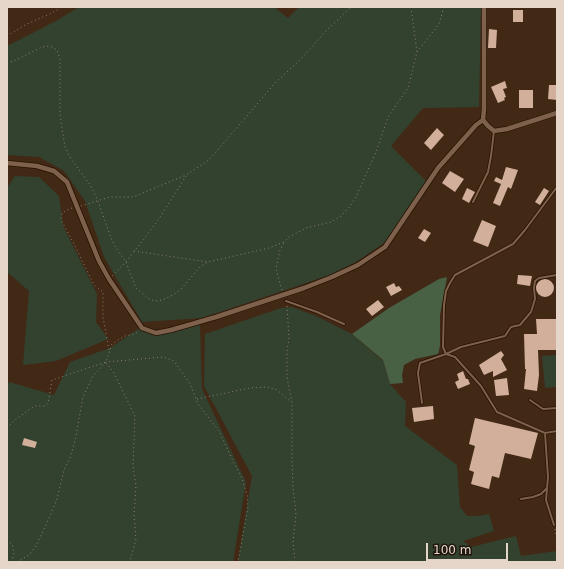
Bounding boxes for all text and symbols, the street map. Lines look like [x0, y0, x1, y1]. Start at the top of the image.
scale bar [428, 535, 510, 561]
text: 100 m [433, 543, 471, 557]

